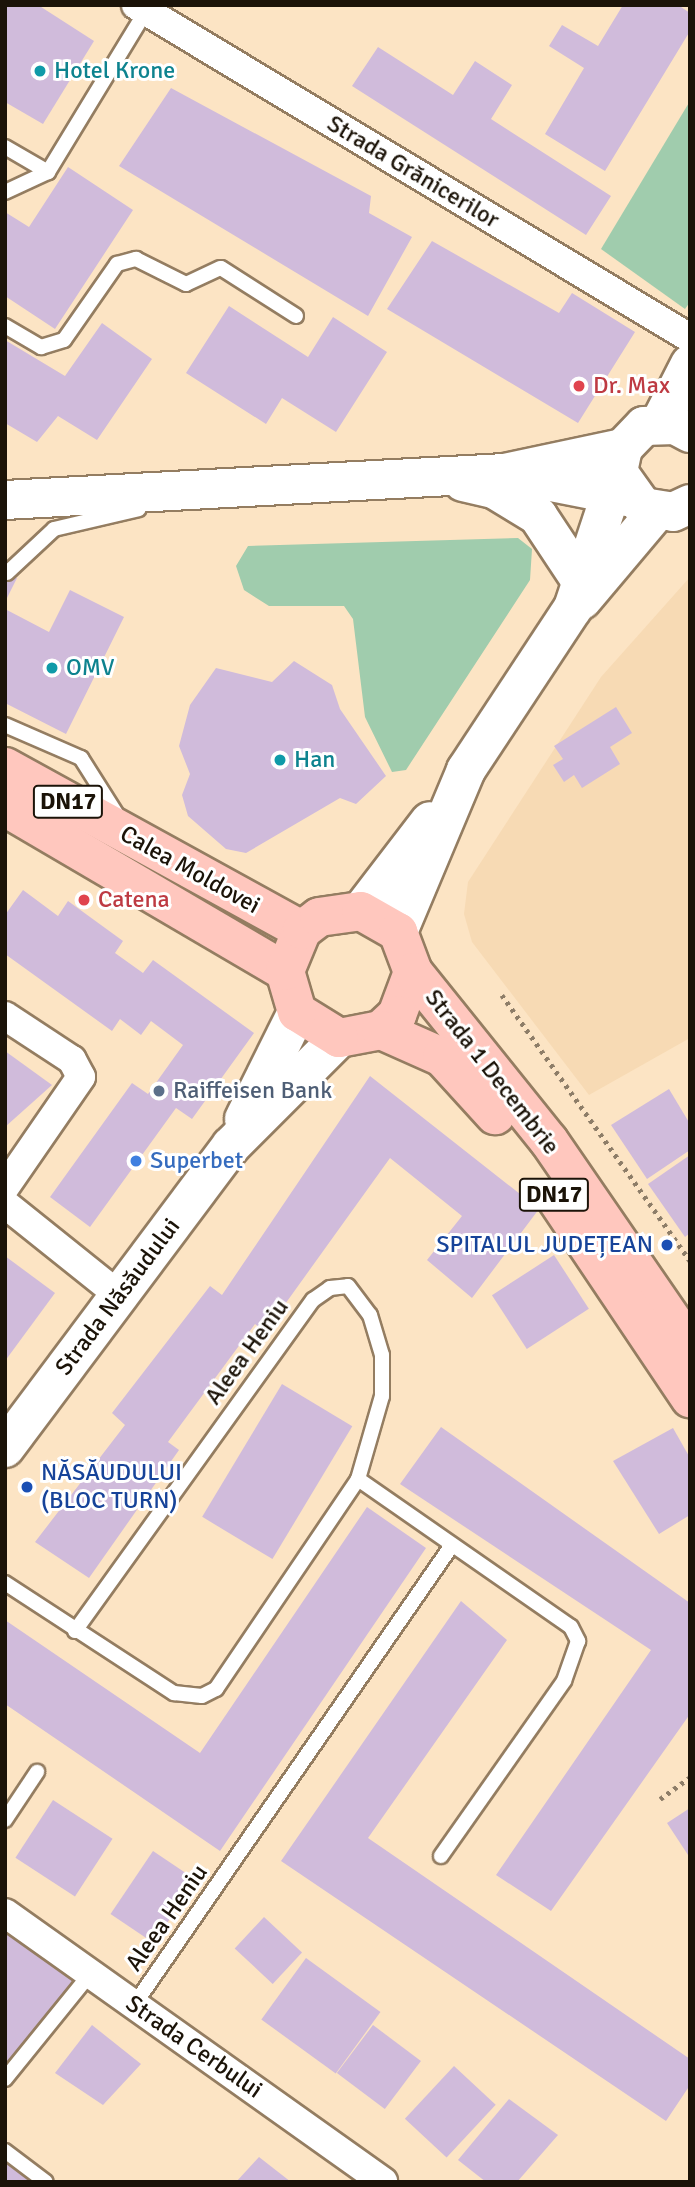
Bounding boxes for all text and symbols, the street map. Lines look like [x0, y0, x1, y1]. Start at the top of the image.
place label: Hotel Krone [54, 57, 175, 85]
marker: Hotel Krone [32, 63, 48, 79]
street label: Strada Grănicerilor [322, 109, 504, 235]
place label: Dr. Max [593, 372, 670, 400]
marker: Dr. Max [571, 378, 587, 394]
place label: OMV [66, 654, 114, 682]
marker: OMV [44, 660, 60, 676]
place label: Han [294, 746, 335, 774]
marker: Han [272, 752, 288, 768]
road number: DN17 [31, 782, 105, 822]
street label: Calea Moldovei [115, 820, 265, 920]
place label: Catena [98, 886, 170, 914]
marker: Catena [76, 892, 92, 908]
street label: Strada 1 Decembrie [419, 984, 565, 1160]
place label: Raiffeisen Bank [173, 1077, 332, 1105]
marker: Raiffeisen Bank [151, 1083, 167, 1099]
place label: Superbet [150, 1147, 243, 1175]
marker: Superbet [128, 1153, 144, 1169]
road number: DN17 [517, 1176, 591, 1214]
street label: Strada Năsăudului [50, 1213, 186, 1381]
place label: SPITALUL JUDEȚEAN [436, 1231, 653, 1259]
marker: SPITALUL JUDEȚEAN [659, 1237, 675, 1253]
street label: Aleea Heniu [199, 1294, 295, 1410]
place label: NĂSĂUDULUI (BLOC TURN) [41, 1459, 182, 1515]
marker: NĂSĂUDULUI (BLOC TURN) [19, 1479, 35, 1495]
street label: Aleea Heniu [120, 1859, 214, 1977]
street label: Strada Cerbului [120, 1989, 268, 2105]

